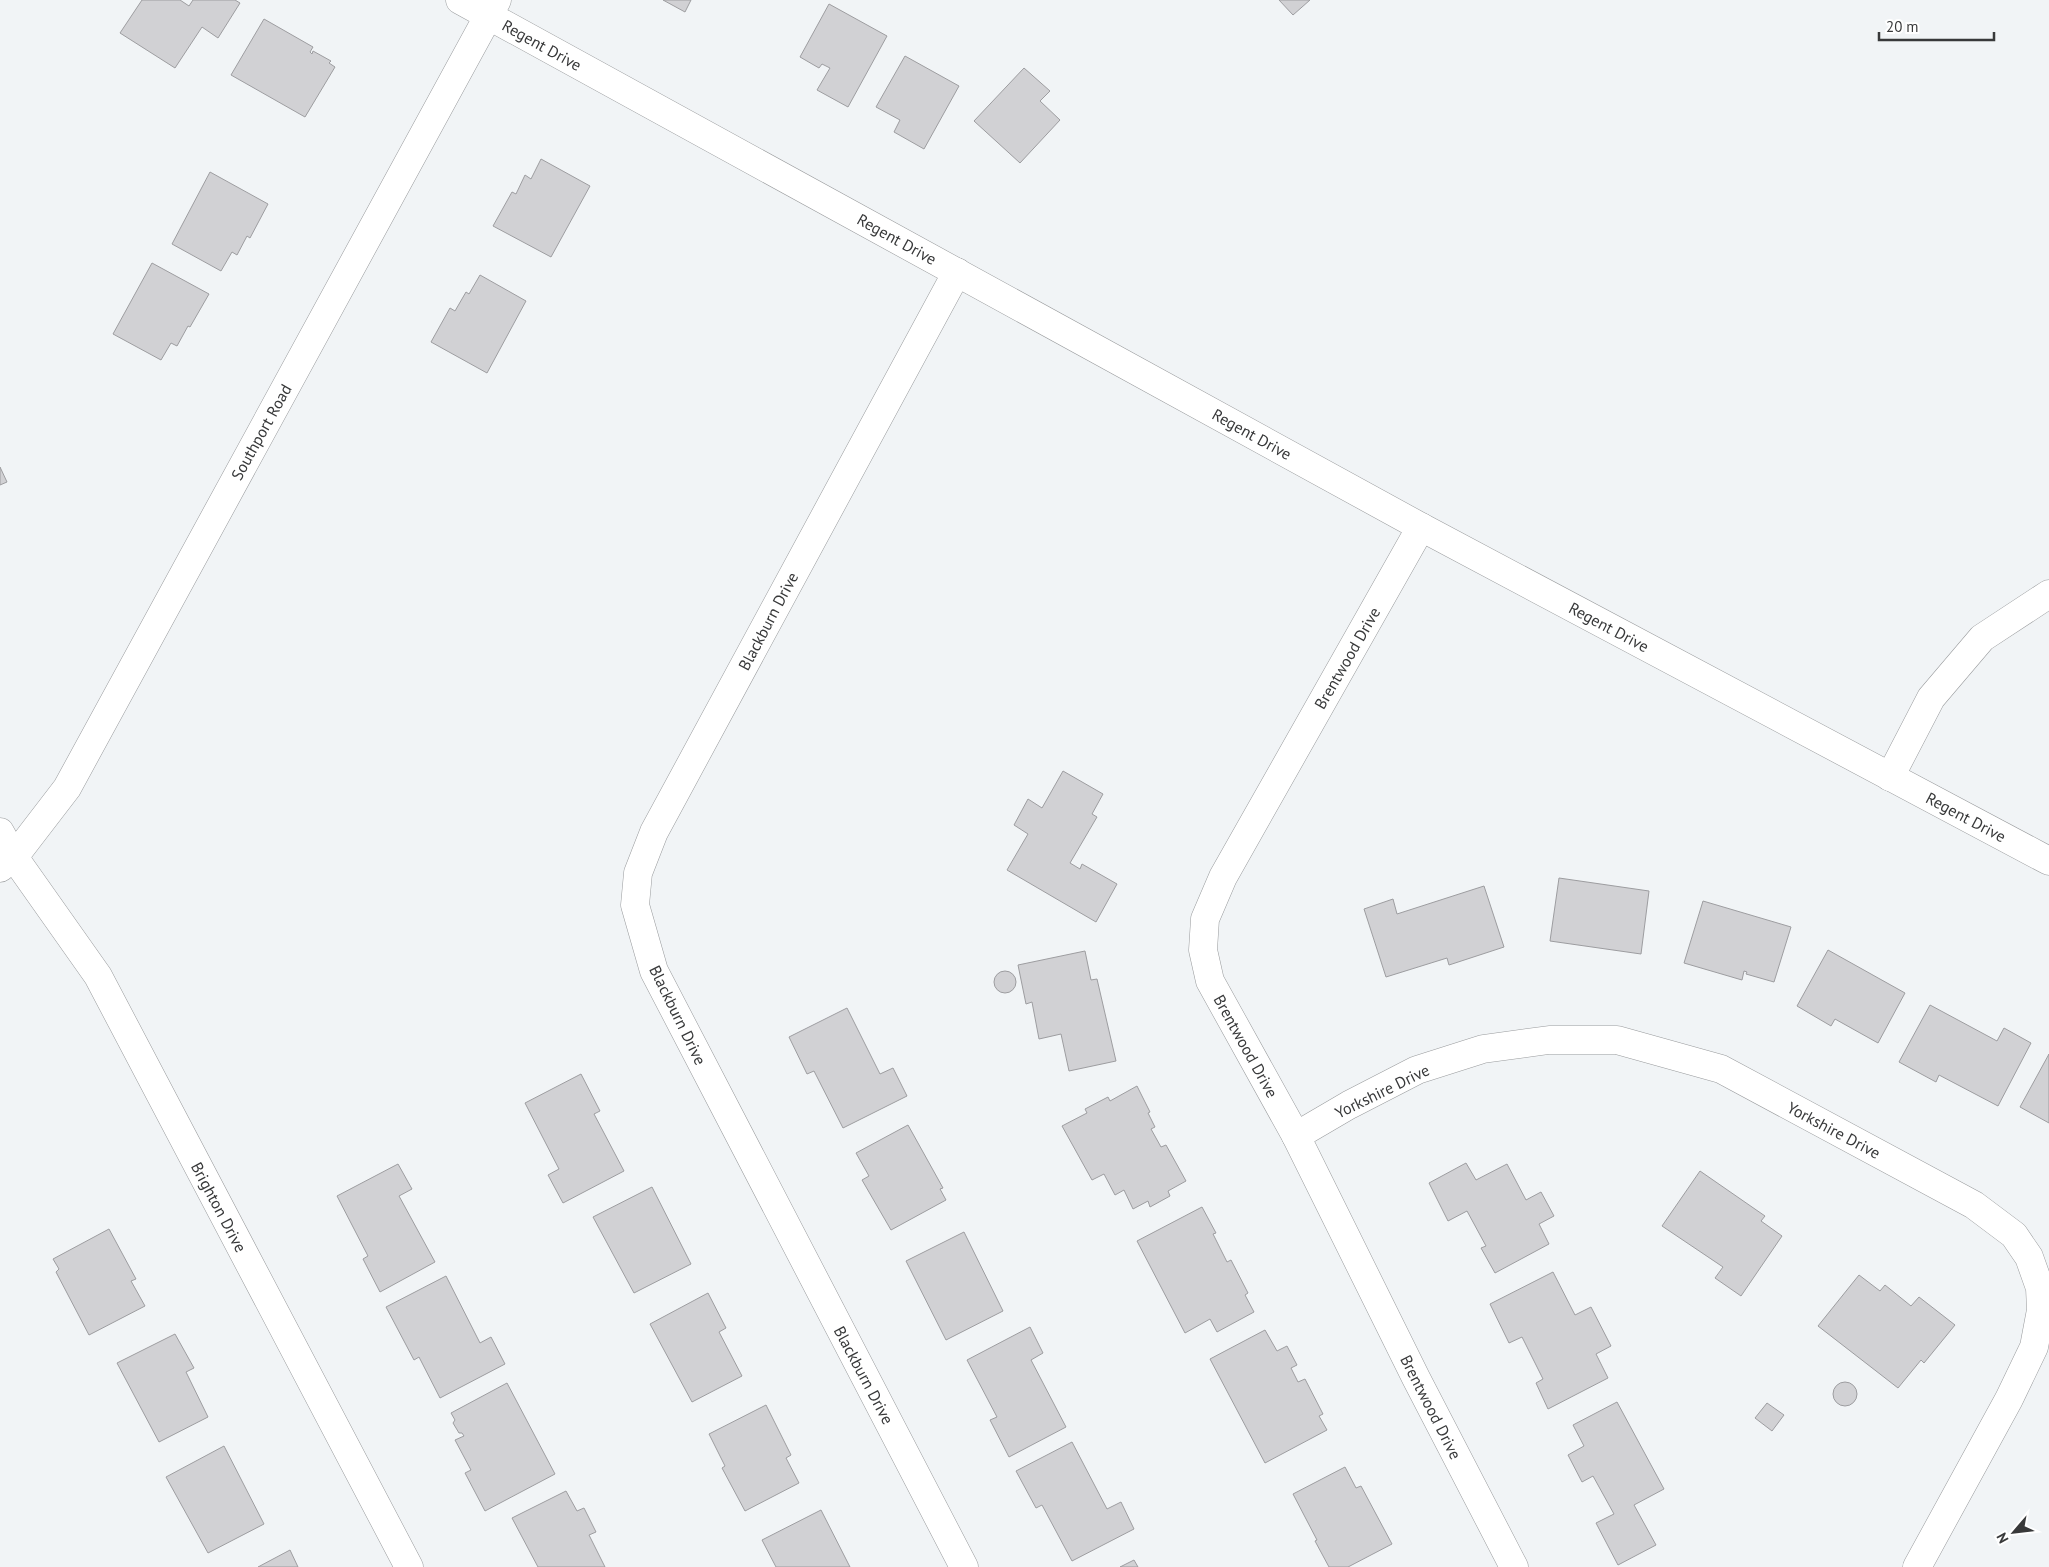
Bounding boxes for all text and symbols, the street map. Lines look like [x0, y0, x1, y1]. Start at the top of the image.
scale bar [1879, 10, 1994, 42]
street label: Regent Drive [499, 15, 585, 75]
text: 20 m [1886, 17, 1919, 36]
street label: Regent Drive [854, 209, 940, 269]
street label: Southport Road [226, 381, 296, 483]
street label: Regent Drive [1209, 404, 1295, 464]
street label: Blackburn Drive [734, 568, 802, 674]
street label: Regent Drive [1566, 598, 1652, 656]
street label: Brentwood Drive [1310, 603, 1384, 713]
street label: Regent Drive [1923, 788, 2009, 846]
street label: Blackburn Drive [645, 962, 711, 1068]
street label: Brentwood Drive [1209, 991, 1283, 1101]
street label: Yorkshire Drive [1331, 1059, 1433, 1123]
street label: Yorkshire Drive [1784, 1097, 1884, 1163]
street label: Brighton Drive [187, 1159, 251, 1255]
street label: Blackburn Drive [830, 1322, 898, 1428]
street label: Brentwood Drive [1396, 1351, 1466, 1463]
north arrow [1989, 1507, 2039, 1557]
text: N [1992, 1530, 2013, 1546]

